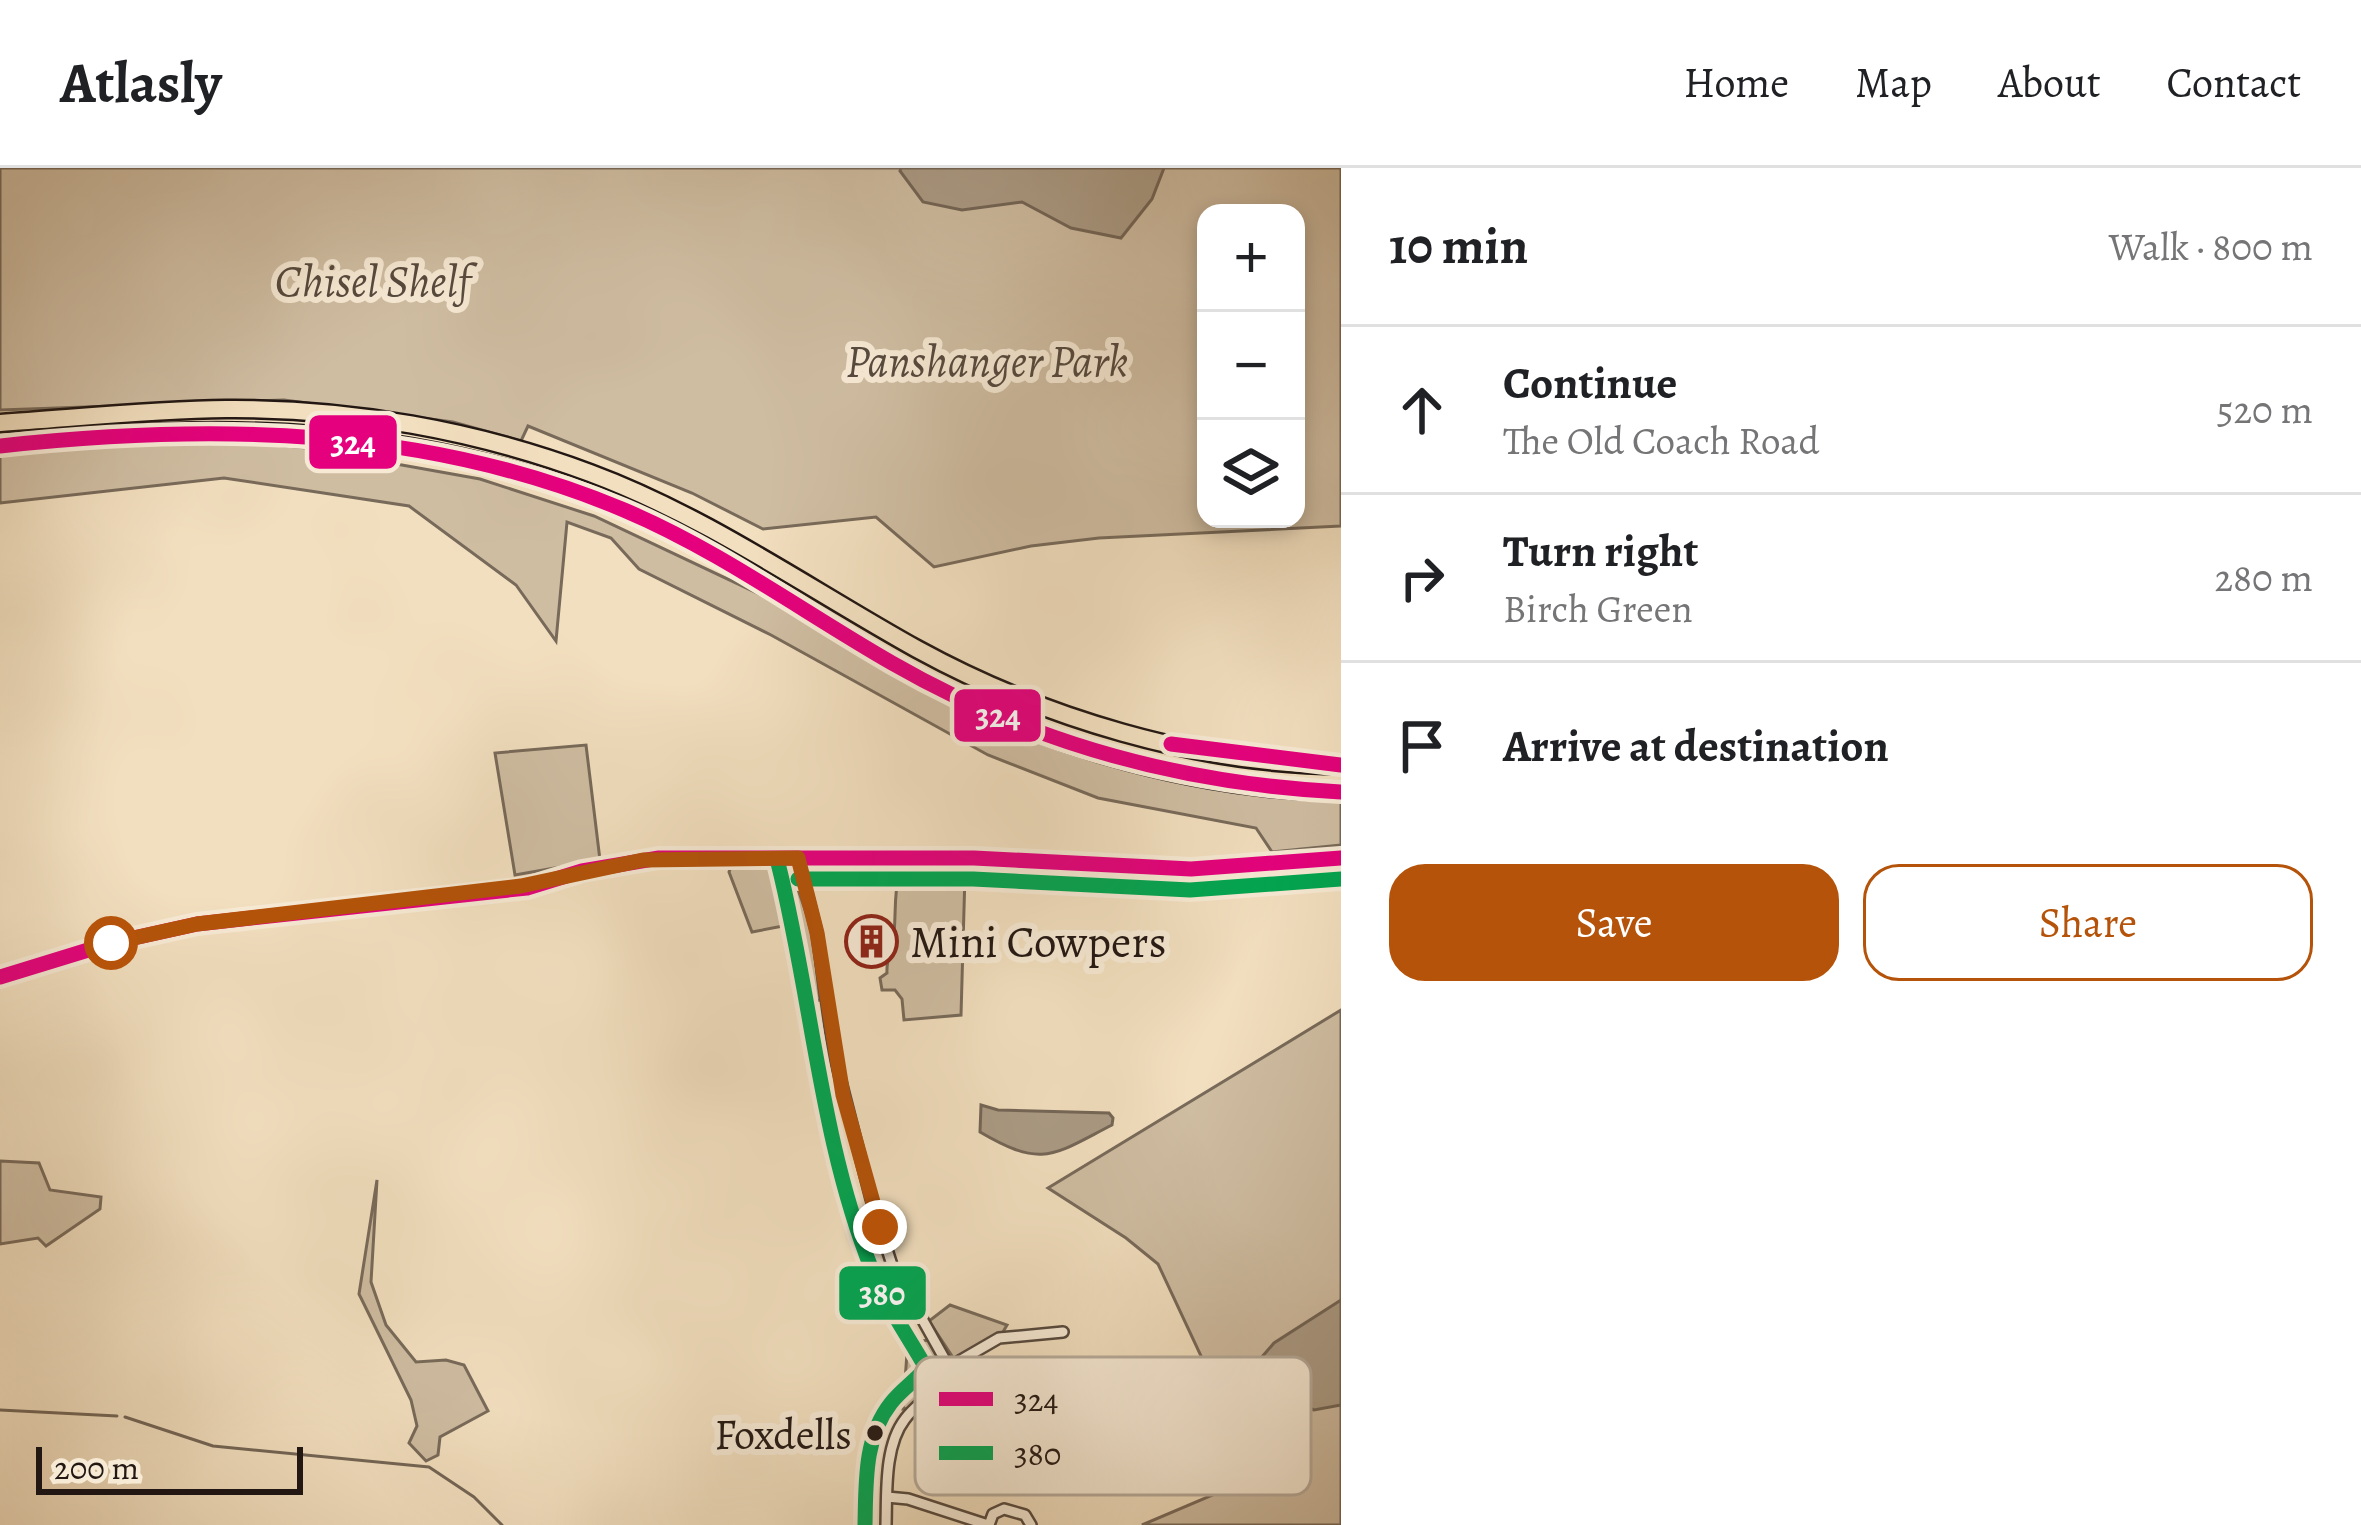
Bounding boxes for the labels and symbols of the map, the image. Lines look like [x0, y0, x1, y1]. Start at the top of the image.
park label: Chisel Shelf [275, 250, 478, 312]
park label: Panshanger Park [846, 330, 1128, 392]
line badge: 324 [307, 413, 399, 471]
text: 324 [330, 420, 376, 465]
line badge: 324 [952, 687, 1043, 744]
text: 324 [975, 693, 1021, 738]
place label: Mini Cowpers [910, 911, 1167, 973]
building icon: Mini Cowpers [843, 913, 899, 969]
route start [84, 916, 138, 970]
route end [853, 1200, 907, 1254]
line badge: 380 [837, 1264, 928, 1322]
text: 380 [859, 1271, 905, 1316]
legend [915, 1357, 1311, 1495]
text: 324 [1014, 1377, 1058, 1422]
place label: Foxdells [714, 1406, 852, 1463]
marker: Foxdells [864, 1422, 886, 1444]
text: 380 [1014, 1431, 1061, 1476]
scale bar [36, 1441, 303, 1494]

